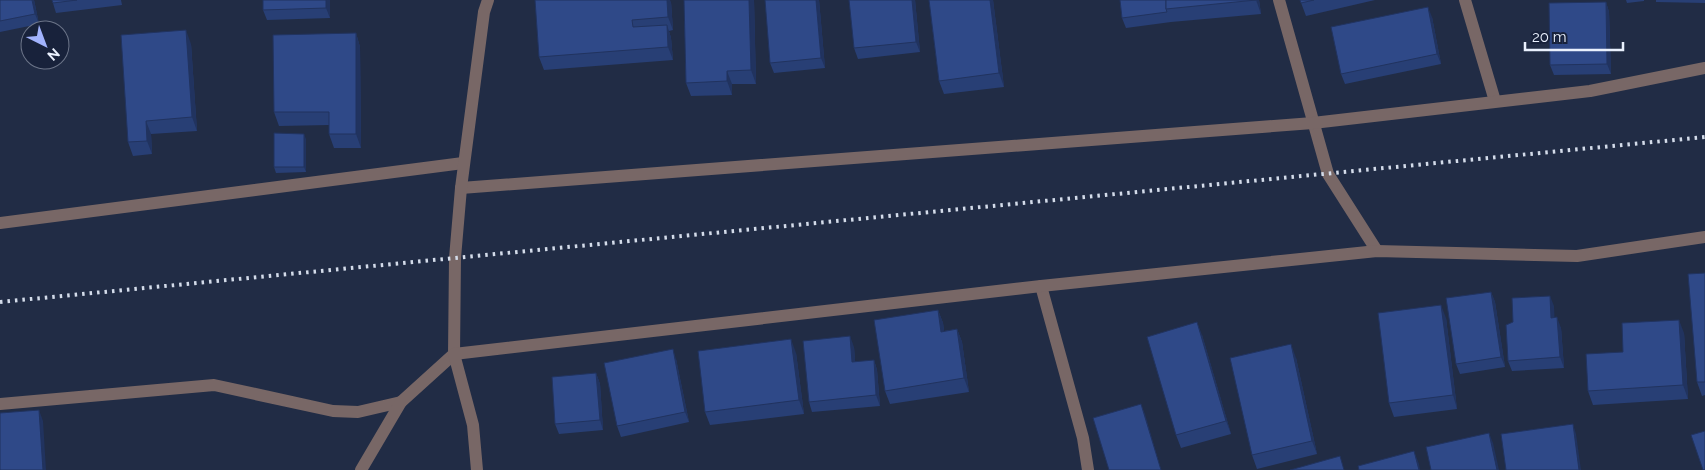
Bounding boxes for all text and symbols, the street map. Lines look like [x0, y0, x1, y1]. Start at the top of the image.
north arrow [20, 20, 70, 70]
scale bar [1525, 20, 1622, 52]
text: 20 m [1532, 28, 1567, 46]
text: N [44, 45, 63, 64]

